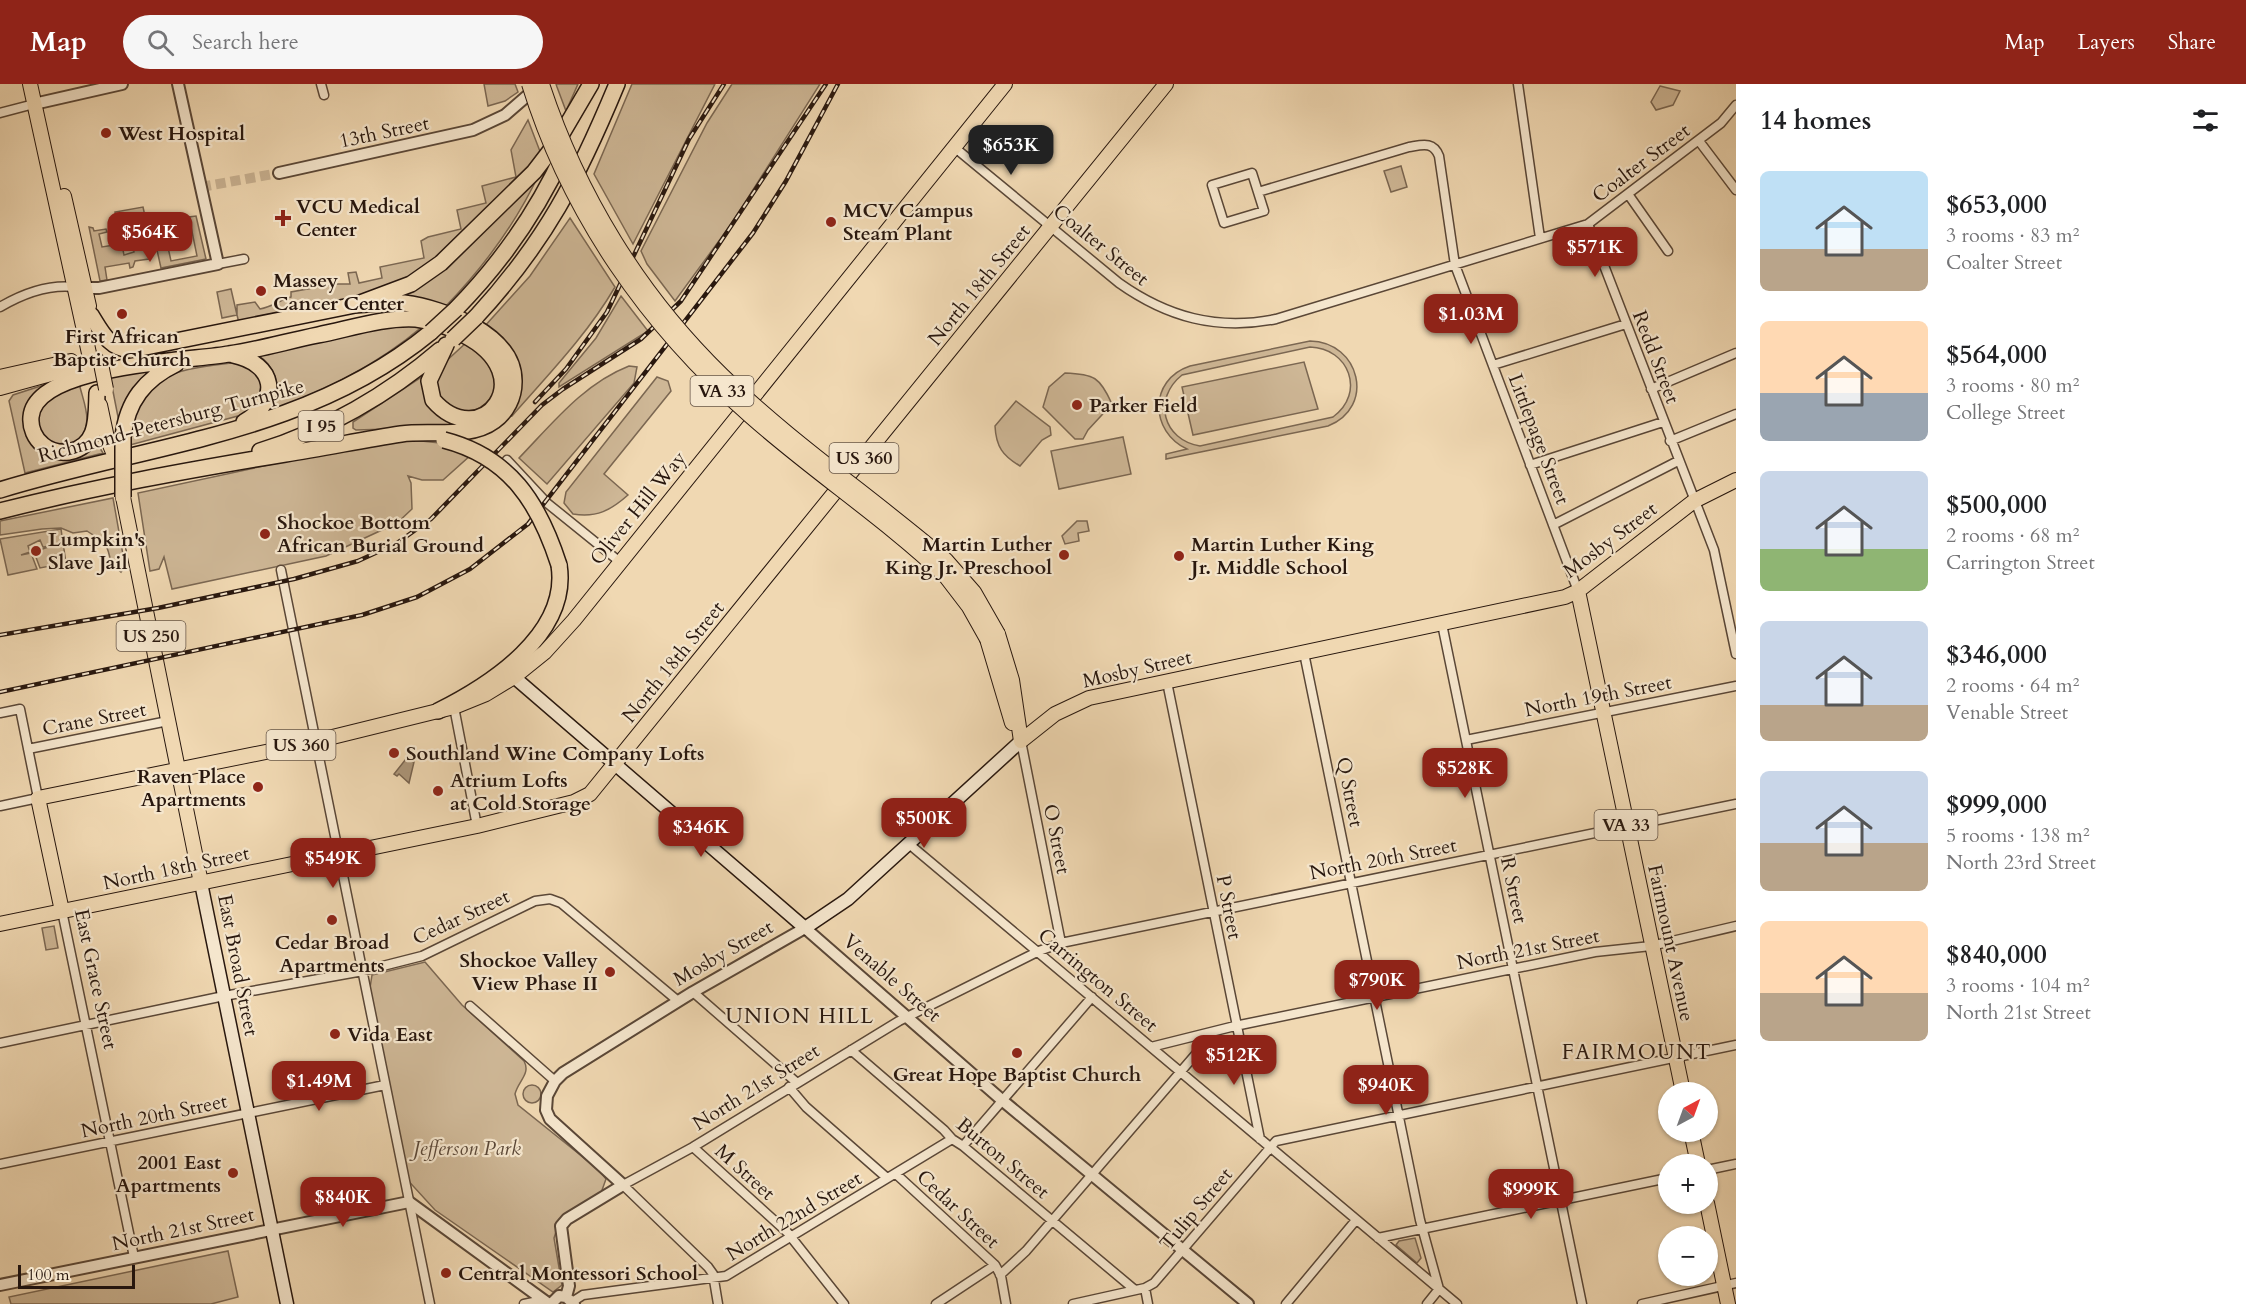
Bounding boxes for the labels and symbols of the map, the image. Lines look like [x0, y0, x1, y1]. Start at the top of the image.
street label: 13th Street [337, 109, 432, 155]
street label: Coalter Street [1587, 117, 1696, 209]
place label: West Hospital [117, 120, 245, 147]
pin: $653K [969, 125, 1053, 176]
marker: West Hospital [99, 126, 113, 140]
place label: VCU Medical Center [296, 193, 420, 243]
place label: MCV Campus Steam Plant [843, 197, 973, 247]
street label: Coalter Street [1047, 198, 1155, 292]
marker: VCU Medical Center [274, 209, 292, 227]
pin: $564K [108, 212, 192, 263]
marker: MCV Campus Steam Plant [824, 215, 838, 229]
street label: North 18th Street [922, 218, 1037, 351]
pin: $571K [1553, 227, 1637, 278]
place label: Massey Cancer Center [273, 267, 405, 317]
marker: Massey Cancer Center [254, 284, 268, 298]
pin: $1.03M [1422, 294, 1520, 345]
marker: First African Baptist Church [115, 307, 129, 321]
street label: Redd Street [1626, 307, 1686, 408]
place label: First African Baptist Church [53, 323, 192, 373]
street label: Littlepage Street [1502, 370, 1577, 509]
street label: Richmond-Petersburg Turnpike [35, 372, 307, 470]
road number: VA 33 [690, 376, 754, 406]
place label: Parker Field [1089, 392, 1198, 419]
marker: Parker Field [1070, 398, 1084, 412]
road number: I 95 [298, 411, 344, 441]
road number: US 360 [830, 443, 898, 473]
street label: Oliver Hill Way [584, 445, 693, 571]
street label: Mosby Street [1558, 495, 1663, 584]
place label: Shockoe Bottom African Burial Ground [277, 509, 484, 559]
place label: Lumpkin's Slave Jail [48, 526, 145, 576]
marker: Shockoe Bottom African Burial Ground [258, 527, 272, 541]
place label: Martin Luther King Jr. Preschool [885, 531, 1053, 581]
place label: Martin Luther King Jr. Middle School [1188, 531, 1374, 581]
marker: Lumpkin's Slave Jail [29, 544, 43, 558]
marker: Martin Luther King Jr. Preschool [1057, 548, 1071, 562]
marker: Martin Luther King Jr. Middle School [1172, 549, 1186, 563]
street label: North 18th Street [616, 595, 731, 728]
road number: US 250 [116, 621, 186, 651]
street label: Mosby Street [1080, 643, 1195, 695]
street label: North 19th Street [1522, 668, 1674, 723]
street label: Crane Street [40, 696, 149, 742]
road number: US 360 [266, 730, 336, 760]
place label: Southland Wine Company Lofts [406, 740, 704, 767]
marker: Southland Wine Company Lofts [387, 746, 401, 760]
pin: $528K [1423, 748, 1507, 799]
street label: Q Street [1330, 755, 1370, 830]
place label: Raven Place Apartments [137, 763, 246, 813]
place label: Atrium Lofts at Cold Storage [450, 767, 591, 817]
marker: Raven Place Apartments [251, 780, 265, 794]
marker: Atrium Lofts at Cold Storage [431, 784, 445, 798]
pin: $500K [882, 798, 966, 849]
street label: O Street [1037, 802, 1077, 877]
pin: $346K [659, 807, 743, 858]
road number: VA 33 [1594, 810, 1658, 840]
street label: North 20th Street [1307, 831, 1459, 886]
pin: $549K [291, 838, 375, 889]
street label: North 18th Street [100, 839, 252, 897]
street label: R Street [1494, 854, 1534, 926]
street label: Fairmount Avenue [1641, 862, 1701, 1024]
street label: P Street [1210, 872, 1249, 942]
street label: Cedar Street [408, 882, 515, 951]
street label: East Broad Street [211, 892, 265, 1039]
street label: East Grace Street [68, 906, 124, 1052]
marker: Cedar Broad Apartments [325, 913, 339, 927]
street label: Mosby Street [668, 913, 778, 992]
street label: Carrington Street [1032, 922, 1164, 1039]
street label: North 21st Street [1454, 922, 1602, 976]
street label: Venable Street [837, 928, 947, 1029]
place label: Cedar Broad Apartments [275, 929, 390, 979]
place label: Shockoe Valley View Phase II [460, 947, 599, 997]
pin: $790K [1335, 960, 1419, 1011]
marker: Shockoe Valley View Phase II [603, 965, 617, 979]
district label: UNION HILL [725, 1002, 875, 1031]
place label: Vida East [347, 1021, 433, 1048]
marker: Vida East [328, 1027, 342, 1041]
pin: $512K [1192, 1035, 1276, 1086]
street label: North 21st Street [687, 1037, 825, 1137]
district label: FAIRMOUNT [1562, 1038, 1712, 1067]
marker: Great Hope Baptist Church [1010, 1046, 1024, 1060]
pin: $1.49M [270, 1061, 368, 1112]
place label: Great Hope Baptist Church [893, 1061, 1142, 1088]
pin: $940K [1344, 1065, 1428, 1116]
north arrow [1658, 1082, 1718, 1142]
street label: North 20th Street [78, 1087, 230, 1145]
street label: Burton Street [951, 1111, 1056, 1205]
park label: Jefferson Park [408, 1135, 521, 1162]
street label: M Street [709, 1138, 781, 1207]
place label: 2001 East Apartments [116, 1149, 221, 1199]
street label: Tulip Street [1153, 1161, 1239, 1256]
street label: North 22nd Street [721, 1164, 867, 1267]
street label: Cedar Street [911, 1164, 1006, 1255]
marker: 2001 East Apartments [226, 1166, 240, 1180]
pin: $999K [1489, 1169, 1573, 1220]
pin: $840K [301, 1177, 385, 1228]
street label: North 21st Street [109, 1201, 257, 1257]
place label: Central Montessori School [458, 1260, 698, 1287]
scale bar [18, 1262, 135, 1290]
marker: Central Montessori School [439, 1266, 453, 1280]

